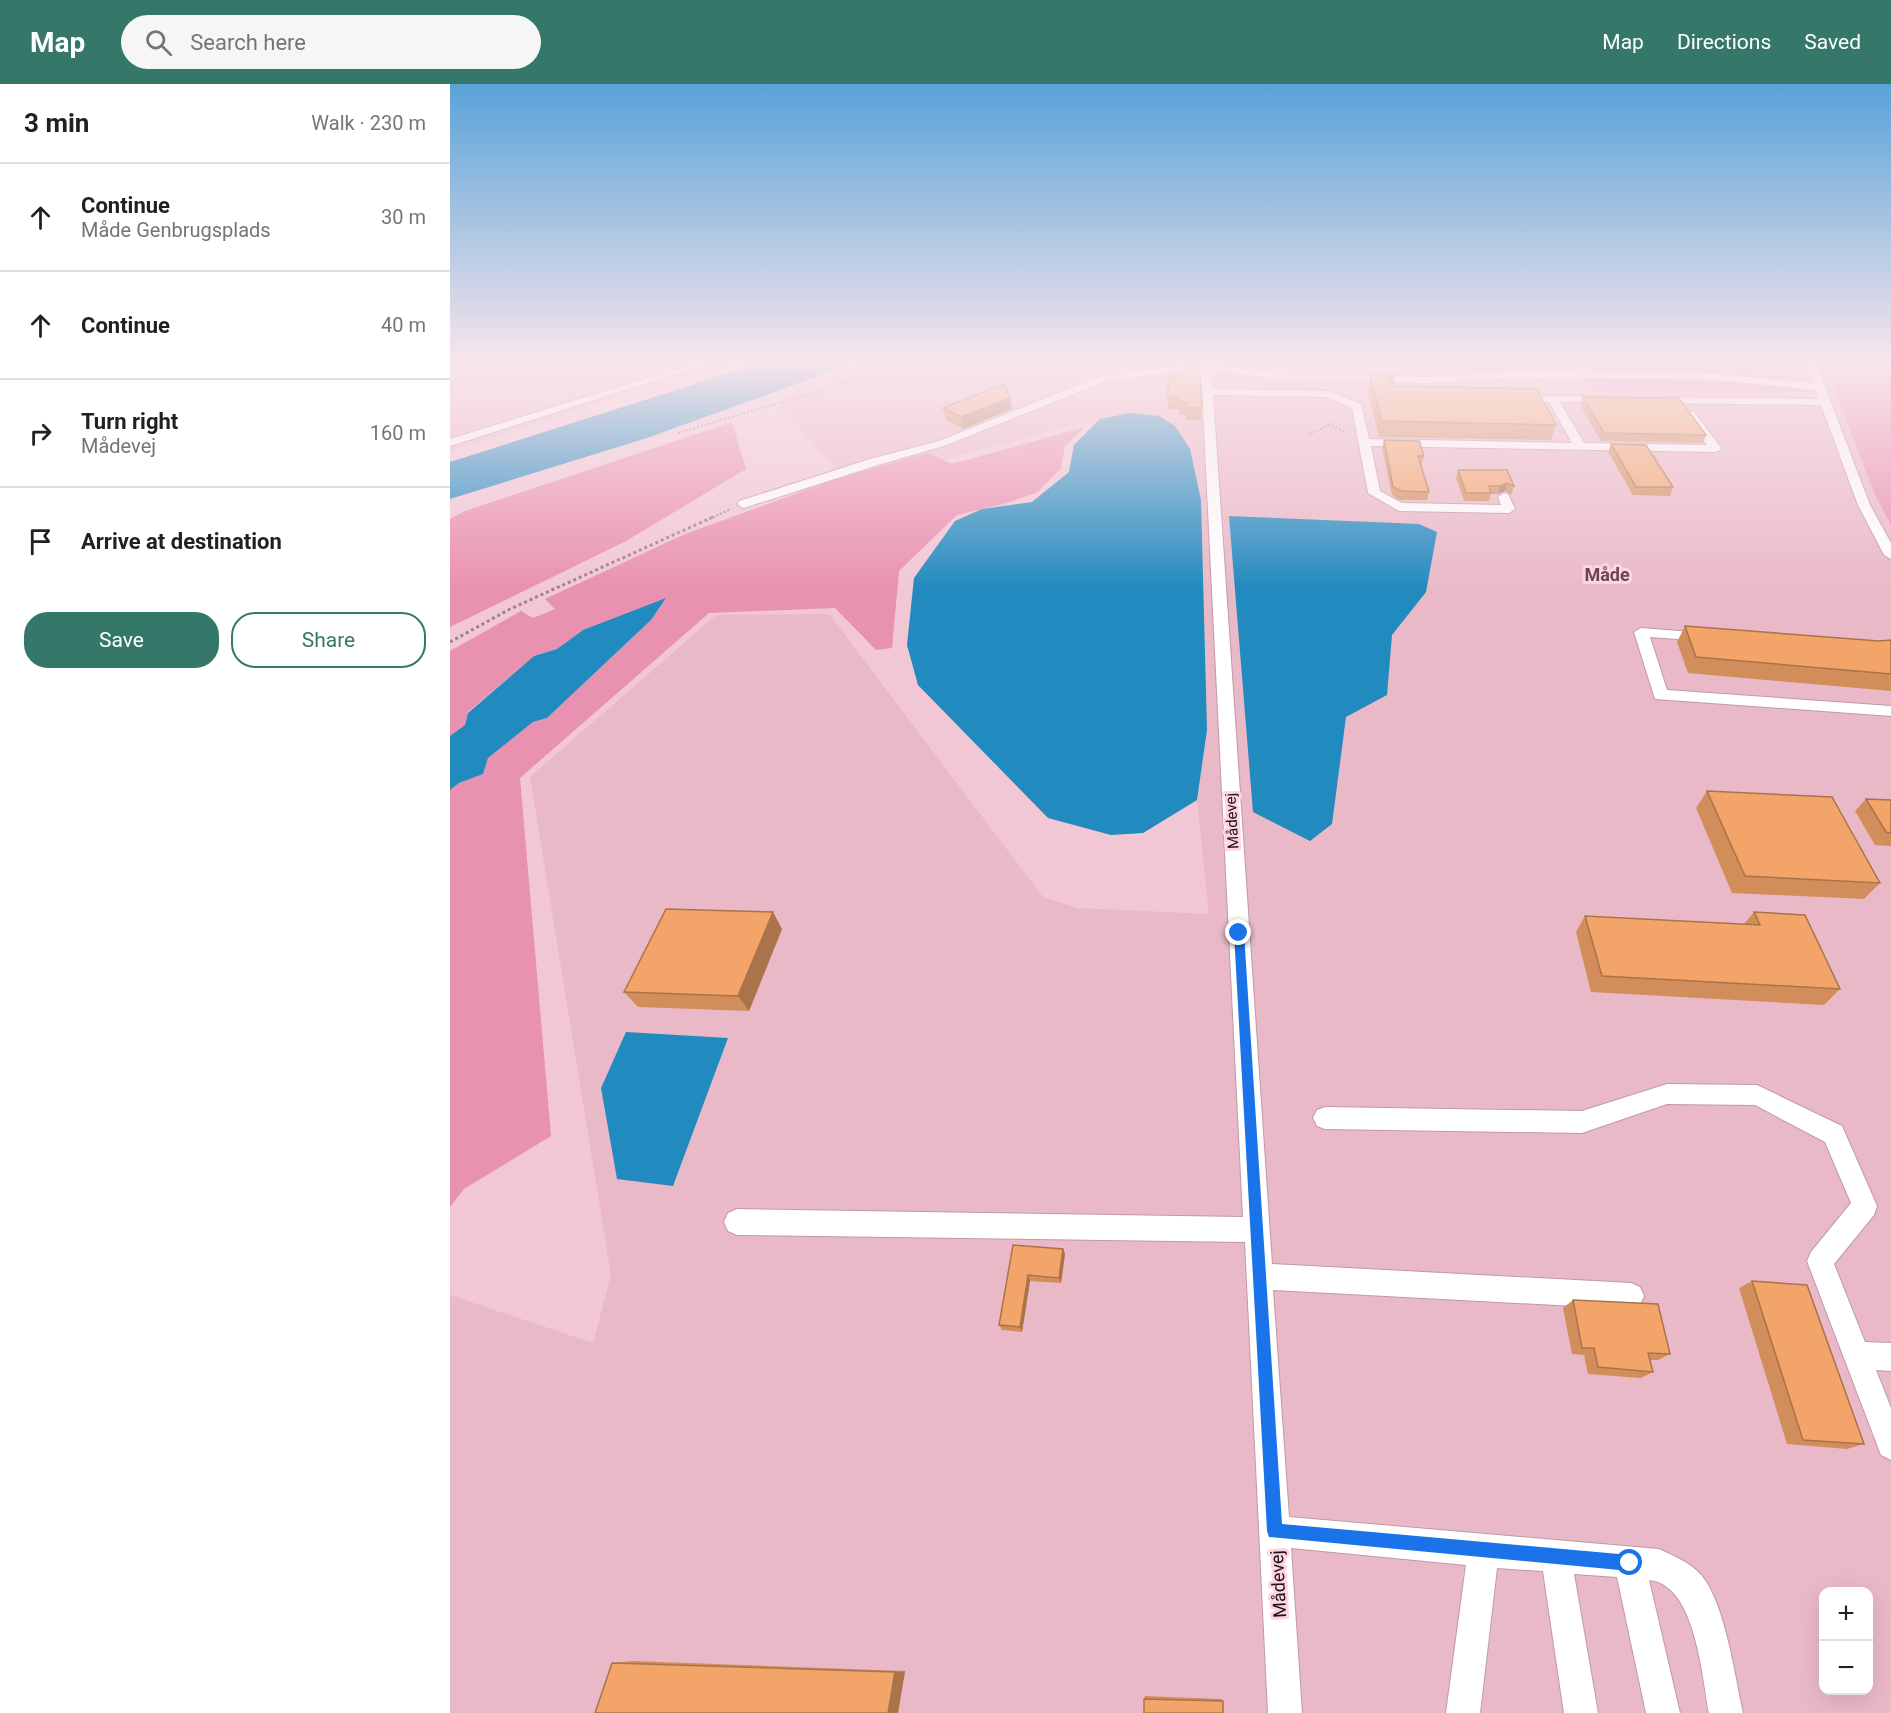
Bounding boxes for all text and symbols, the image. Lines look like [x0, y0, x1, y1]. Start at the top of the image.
search box [121, 15, 541, 69]
text: Map [30, 26, 85, 59]
icon: search [142, 26, 175, 59]
text: Search here [190, 30, 306, 55]
text: Map [1602, 30, 1644, 54]
text: Directions [1677, 30, 1771, 54]
text: Saved [1804, 30, 1861, 54]
text: 3 min [24, 108, 89, 138]
text: Walk · 230 m [311, 111, 426, 135]
text: Continue [81, 193, 170, 218]
icon: ahead [24, 201, 57, 234]
text: 30 m [381, 205, 426, 229]
text: Måde Genbrugsplads [81, 218, 271, 242]
icon: ahead [24, 309, 57, 342]
text: Continue [81, 313, 170, 338]
text: 40 m [381, 313, 426, 337]
text: Turn right [81, 409, 178, 434]
icon: right [24, 417, 57, 450]
text: 160 m [370, 421, 426, 445]
text: Mådevej [81, 434, 156, 458]
icon: arrive [24, 525, 57, 558]
text: Arrive at destination [81, 529, 282, 554]
district label: Måde [1584, 564, 1630, 585]
button: Save [24, 612, 219, 668]
button: Share [231, 612, 426, 668]
street label: Mådevej [1222, 792, 1242, 850]
route end [1225, 919, 1251, 945]
route start [1616, 1549, 1642, 1575]
street label: Mådevej [1266, 1550, 1290, 1618]
map controls [1819, 1587, 1873, 1695]
button: + [1819, 1587, 1873, 1641]
button: − [1819, 1641, 1873, 1695]

